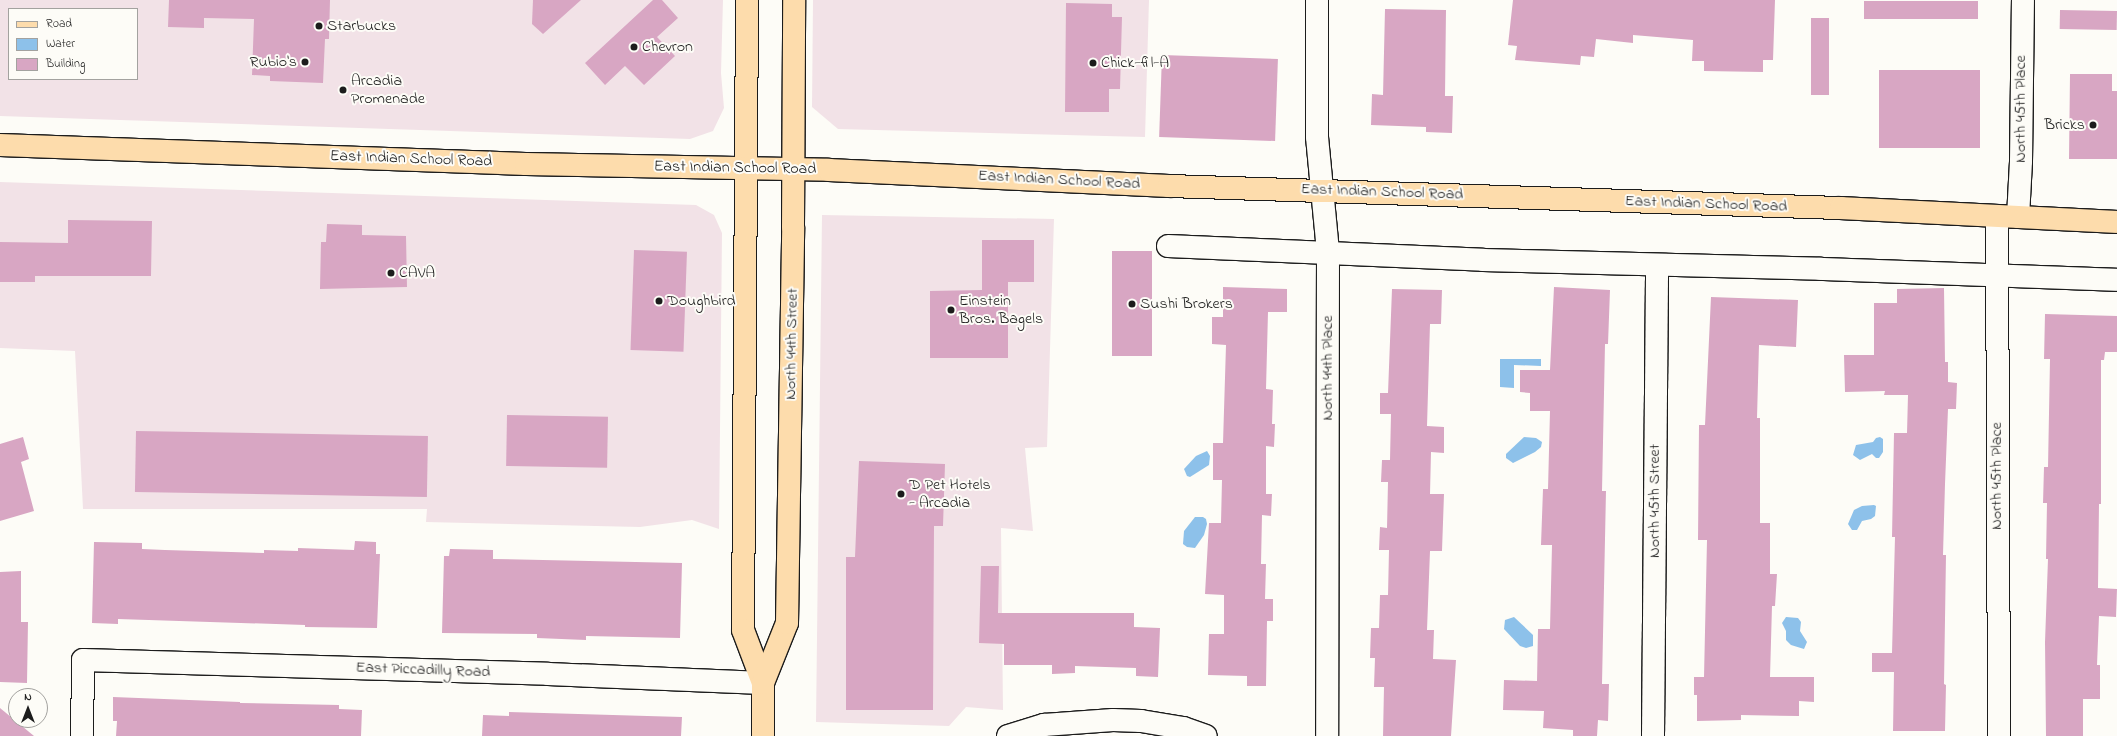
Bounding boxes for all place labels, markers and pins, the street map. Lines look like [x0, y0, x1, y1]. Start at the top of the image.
place label: Starbucks [327, 16, 396, 36]
marker: Starbucks [314, 21, 324, 31]
place label: Chevron [642, 37, 693, 57]
marker: Chevron [629, 42, 639, 52]
place label: Rubio's [250, 52, 297, 72]
place label: Chick-fil-A [1101, 53, 1169, 73]
marker: Rubio's [300, 57, 310, 67]
marker: Chick-fil-A [1088, 58, 1098, 68]
place label: Arcadia Promenade [351, 71, 425, 109]
marker: Arcadia Promenade [338, 85, 348, 95]
place label: Bricks [2044, 115, 2085, 135]
marker: Bricks [2088, 120, 2098, 130]
place label: CAVA [399, 263, 435, 283]
marker: CAVA [386, 268, 396, 278]
place label: Doughbird [667, 291, 736, 311]
place label: Einstein Bros. Bagels [959, 291, 1043, 329]
place label: Sushi Brokers [1140, 294, 1233, 314]
marker: Doughbird [654, 296, 664, 306]
marker: Sushi Brokers [1127, 299, 1137, 309]
marker: Einstein Bros. Bagels [946, 305, 956, 315]
place label: D Pet Hotels - Arcadia [909, 475, 991, 513]
marker: D Pet Hotels - Arcadia [896, 489, 906, 499]

